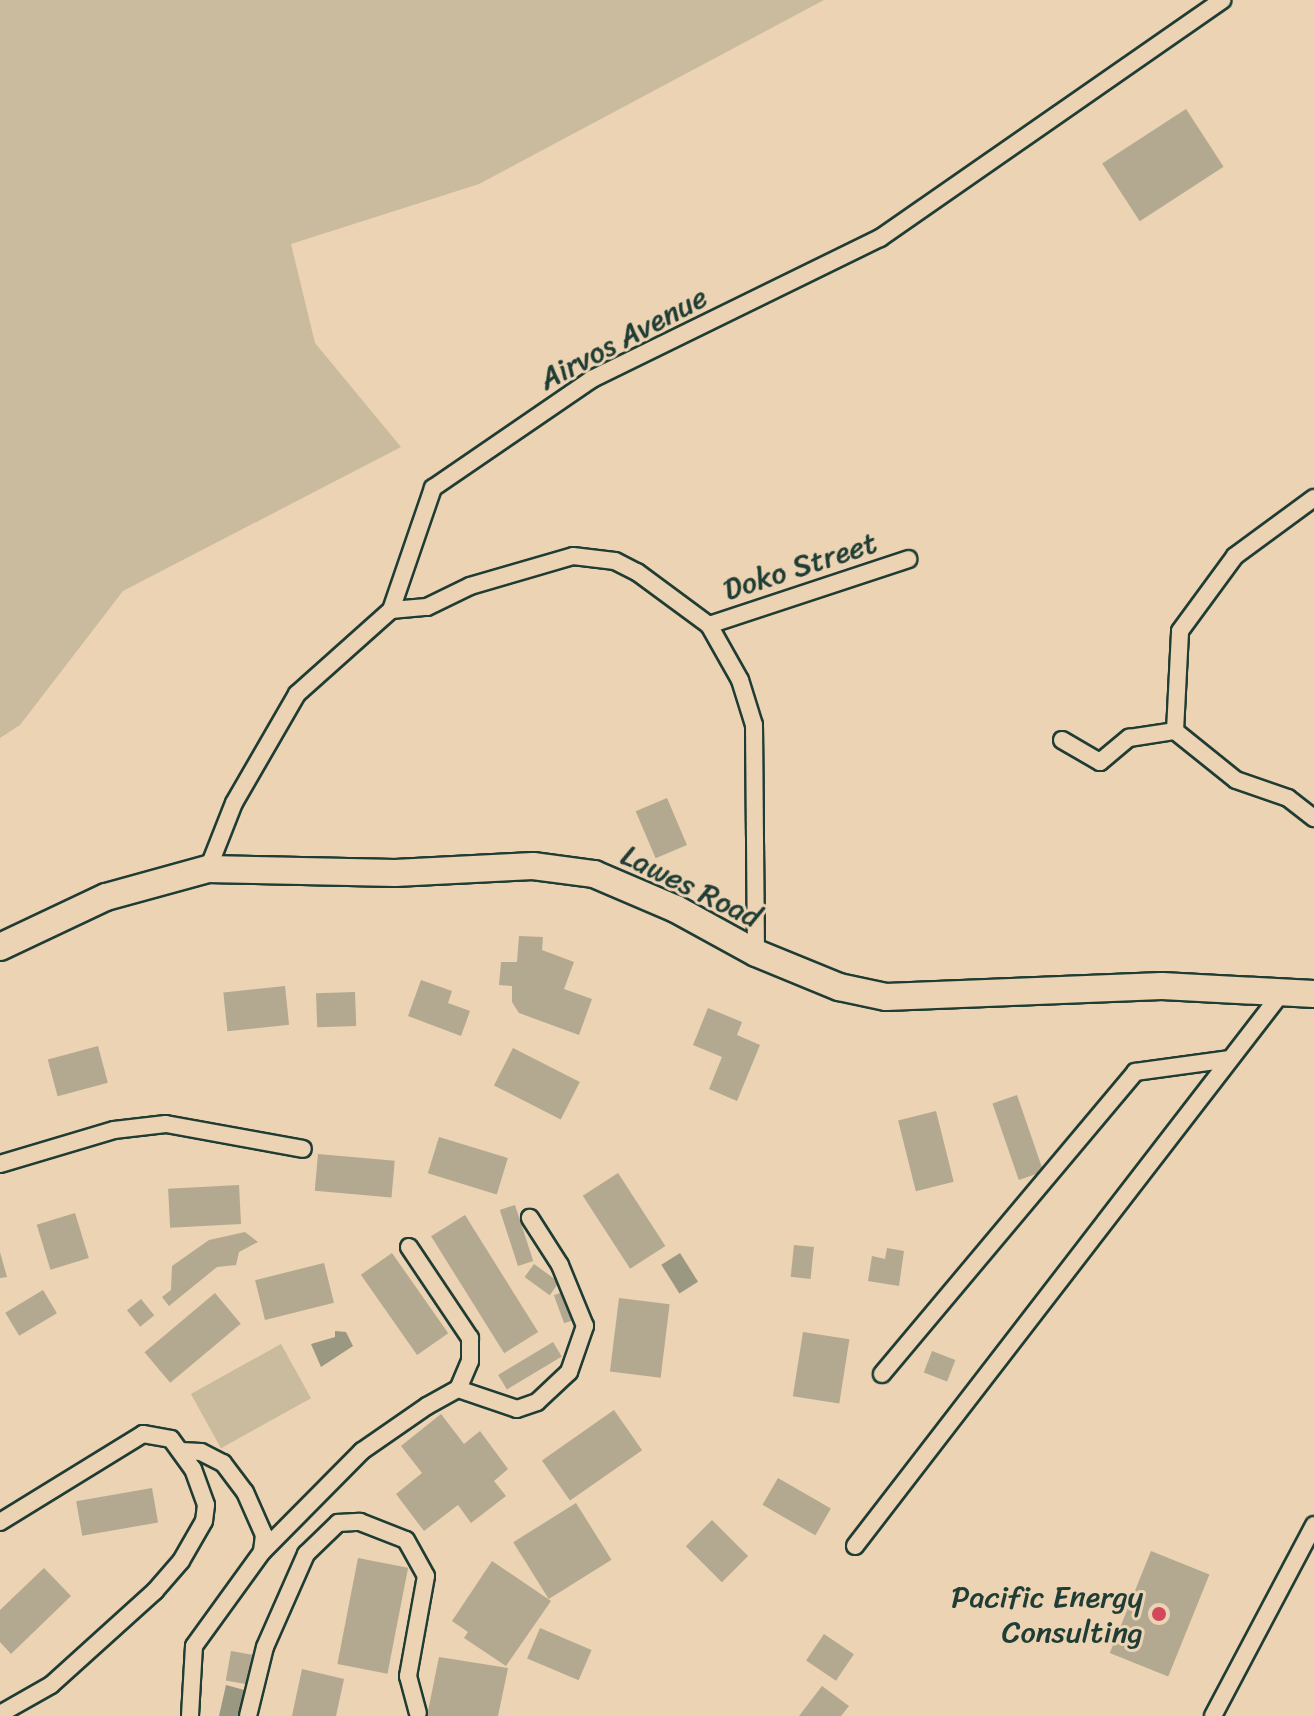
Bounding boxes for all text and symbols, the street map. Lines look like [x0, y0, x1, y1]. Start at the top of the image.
street label: Airvos Avenue [533, 279, 713, 397]
street label: Doko Street [719, 524, 881, 608]
street label: Lawes Road [615, 837, 767, 935]
place label: Pacific Energy Consulting [950, 1579, 1143, 1650]
marker: Pacific Energy Consulting [1150, 1605, 1168, 1623]

